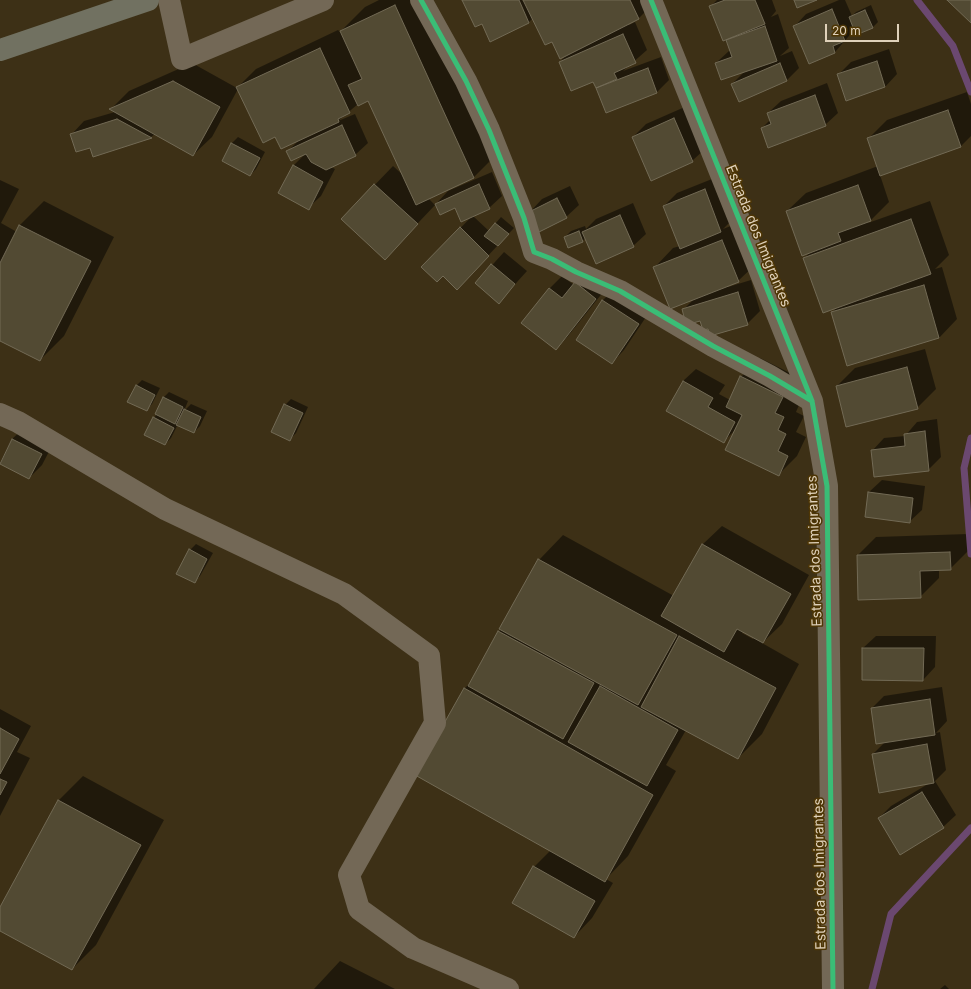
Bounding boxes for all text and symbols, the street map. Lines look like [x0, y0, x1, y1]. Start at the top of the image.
scale bar [827, 16, 901, 42]
text: 20 m [832, 23, 861, 38]
street label: Estrada dos Imigrantes [722, 163, 794, 309]
street label: Estrada dos Imigrantes [804, 475, 826, 627]
street label: Estrada dos Imigrantes [810, 798, 830, 950]

